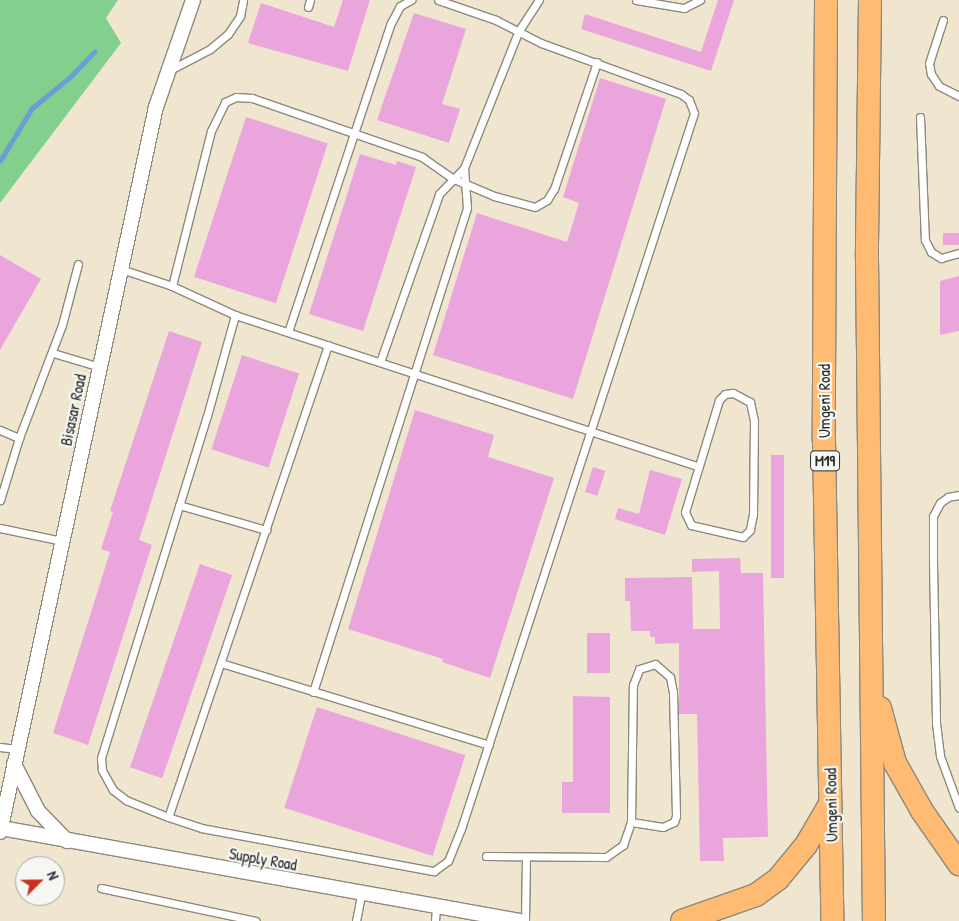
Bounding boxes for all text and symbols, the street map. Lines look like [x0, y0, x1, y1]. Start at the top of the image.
street label: Umgeni Road [814, 364, 834, 438]
street label: Bisasar Road [56, 372, 90, 448]
road number: M19 [810, 448, 840, 474]
street label: Umgeni Road [821, 768, 841, 842]
street label: Supply Road [228, 844, 298, 874]
north arrow [15, 856, 65, 906]
text: N [43, 868, 64, 882]

